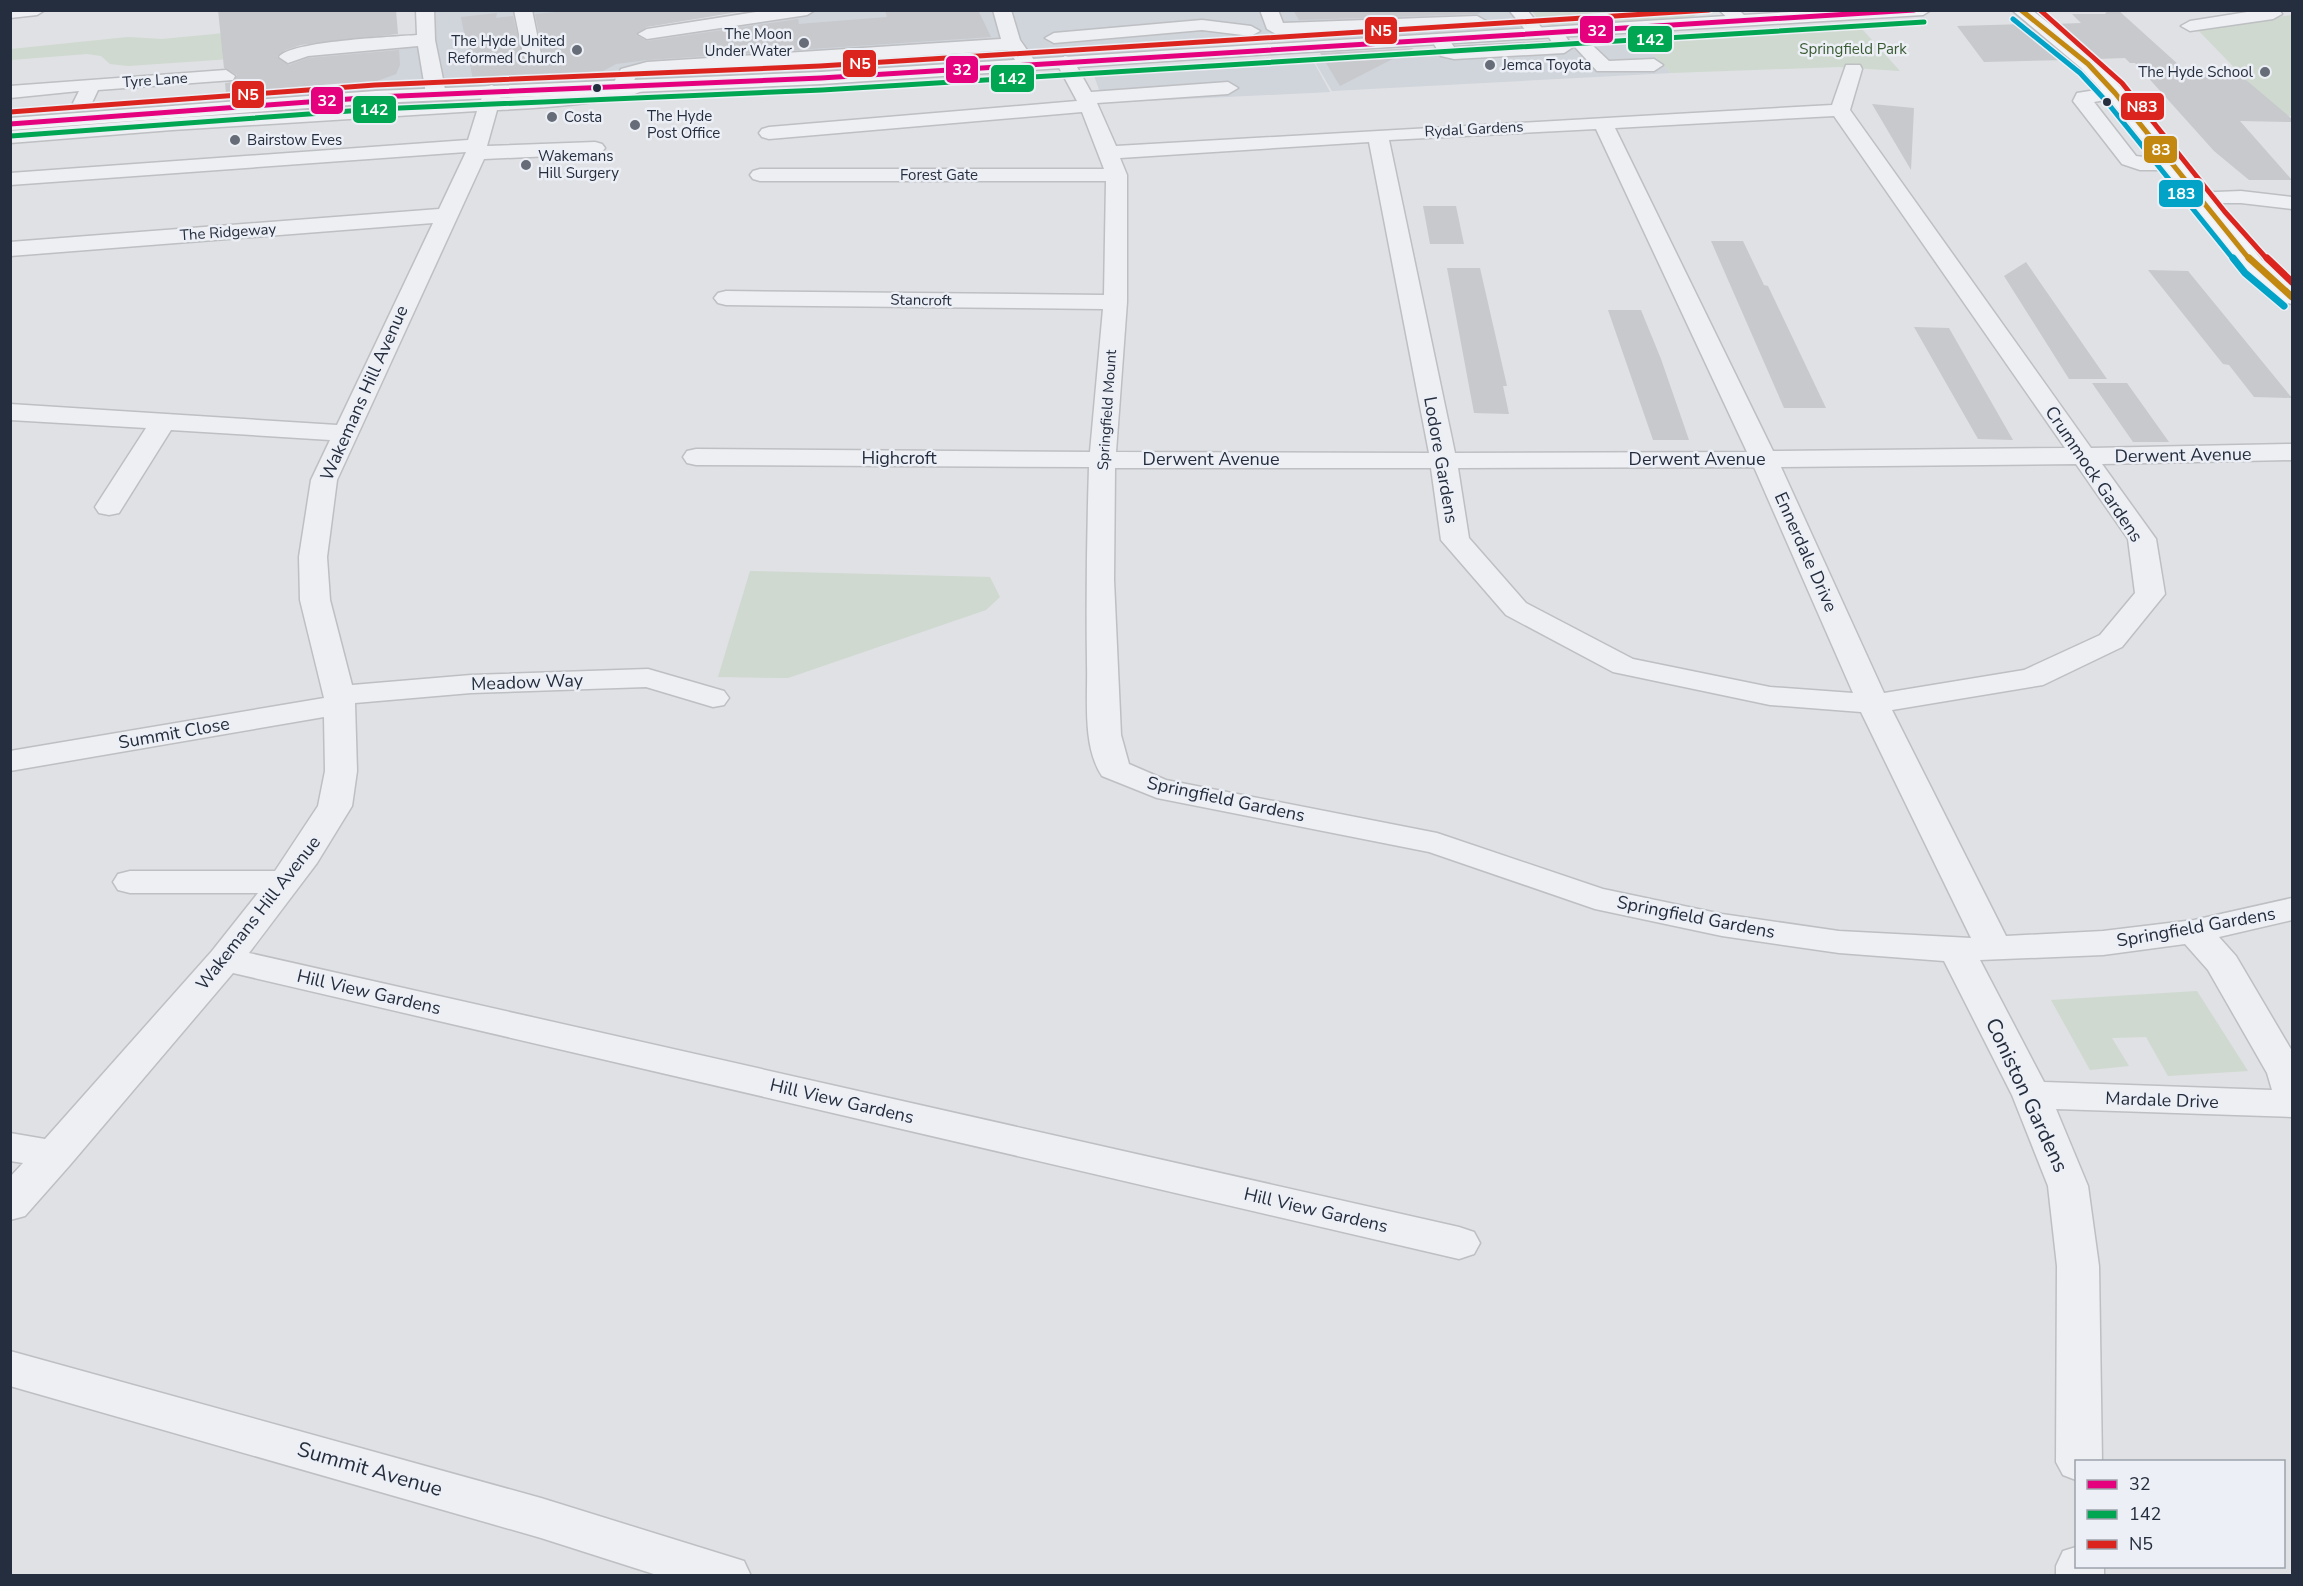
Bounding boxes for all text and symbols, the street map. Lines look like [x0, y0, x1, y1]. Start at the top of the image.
line badge: 32 [1579, 15, 1614, 44]
line badge: N5 [1364, 16, 1398, 45]
text: N5 [1370, 20, 1392, 42]
text: 32 [1587, 20, 1607, 42]
place label: The Moon Under Water [704, 24, 793, 61]
line badge: 142 [1627, 25, 1673, 53]
text: 142 [1636, 29, 1664, 51]
place label: The Hyde United Reformed Church [447, 31, 565, 68]
marker: The Moon Under Water [797, 36, 811, 50]
park label: Springfield Park [1799, 39, 1907, 59]
marker: The Hyde United Reformed Church [570, 43, 584, 57]
line badge: N5 [842, 49, 877, 78]
text: N5 [849, 53, 871, 75]
line badge: 32 [945, 55, 979, 84]
place label: Jemca Toyota [1501, 55, 1592, 75]
marker: Jemca Toyota [1483, 58, 1497, 72]
text: 32 [952, 59, 972, 81]
place label: The Hyde School [2138, 62, 2254, 82]
line badge: 142 [990, 64, 1035, 93]
marker: The Hyde School [2258, 65, 2272, 79]
street label: Tyre Lane [122, 68, 188, 92]
text: 142 [998, 68, 1026, 90]
line badge: N5 [231, 80, 265, 109]
unlabelled marker [591, 82, 603, 94]
text: N5 [237, 84, 259, 106]
line badge: 32 [310, 86, 344, 115]
text: 32 [317, 90, 337, 112]
line badge: N83 [2120, 92, 2165, 121]
line badge: 142 [352, 95, 397, 124]
unlabelled marker [2101, 96, 2113, 108]
text: N83 [2126, 96, 2158, 118]
text: 142 [360, 99, 388, 121]
place label: The Hyde Post Office [647, 106, 720, 143]
place label: Costa [564, 107, 602, 127]
marker: Costa [545, 110, 559, 124]
street label: Rydal Gardens [1424, 116, 1524, 142]
marker: The Hyde Post Office [628, 118, 642, 132]
place label: Bairstow Eves [247, 130, 342, 150]
marker: Bairstow Eves [228, 133, 242, 147]
line badge: 83 [2143, 135, 2178, 164]
text: 83 [2151, 139, 2171, 161]
place label: Wakemans Hill Surgery [538, 146, 619, 183]
marker: Wakemans Hill Surgery [519, 158, 533, 172]
street label: Forest Gate [900, 165, 978, 185]
line badge: 183 [2158, 179, 2204, 208]
text: 183 [2167, 183, 2195, 205]
street label: The Ridgeway [179, 219, 277, 245]
street label: Stancroft [890, 289, 953, 311]
street label: Wakemans Hill Avenue [314, 302, 414, 484]
street label: Springfield Mount [1093, 348, 1121, 471]
street label: Lodore Gardens [1418, 395, 1464, 525]
street label: Crummock Gardens [2040, 401, 2148, 547]
street label: Derwent Avenue [2114, 442, 2252, 468]
street label: Highcroft [861, 446, 937, 470]
street label: Derwent Avenue [1143, 447, 1279, 471]
street label: Derwent Avenue [1629, 447, 1765, 471]
street label: Ennerdale Drive [1769, 488, 1843, 616]
street label: Meadow Way [471, 668, 584, 696]
street label: Summit Close [116, 711, 232, 755]
street label: Springfield Gardens [1145, 771, 1307, 827]
street label: Wakemans Hill Avenue [190, 831, 326, 995]
street label: Springfield Gardens [1615, 890, 1777, 944]
street label: Springfield Gardens [2115, 901, 2277, 953]
street label: Hill View Gardens [295, 964, 443, 1020]
street label: Coniston Gardens [1979, 1013, 2075, 1177]
street label: Hill View Gardens [768, 1073, 916, 1129]
street label: Mardale Drive [2105, 1086, 2219, 1114]
street label: Hill View Gardens [1242, 1182, 1390, 1238]
street label: Summit Avenue [294, 1435, 446, 1503]
legend [2075, 1460, 2285, 1568]
text: 32 [2129, 1472, 2151, 1496]
text: 142 [2129, 1502, 2161, 1526]
text: N5 [2129, 1532, 2153, 1556]

